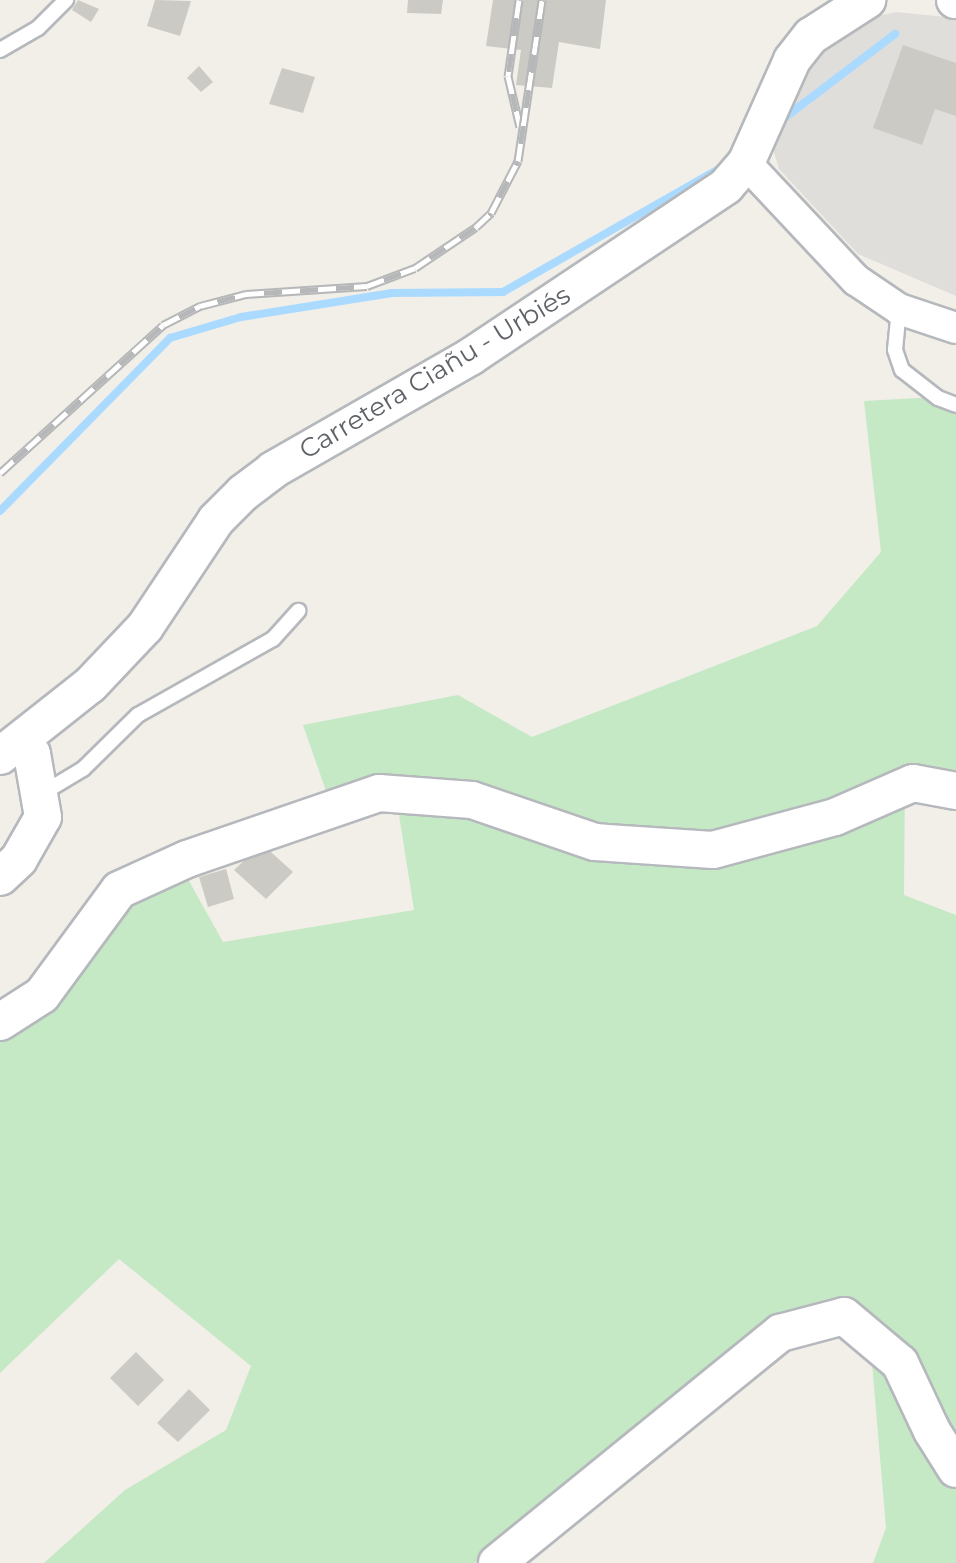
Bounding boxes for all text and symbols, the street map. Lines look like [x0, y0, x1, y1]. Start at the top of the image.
street label: Carretera Ciañu - Urbiés [294, 280, 576, 466]

